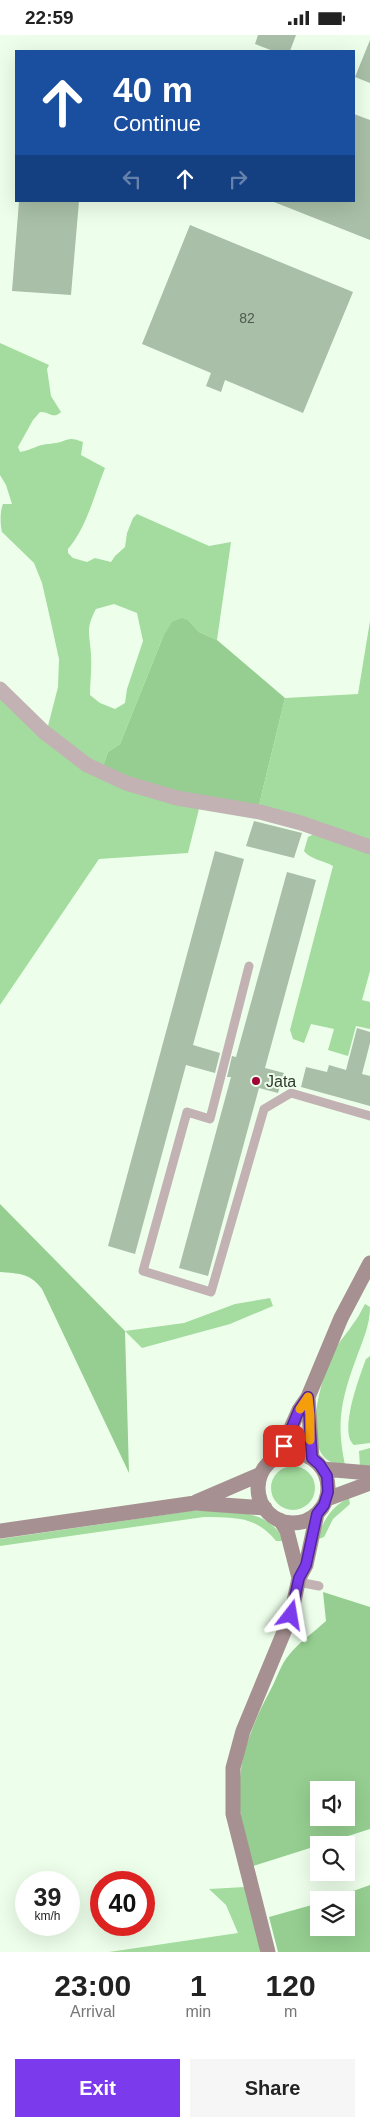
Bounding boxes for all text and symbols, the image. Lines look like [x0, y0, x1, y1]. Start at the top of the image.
text: 22:59 [25, 7, 74, 28]
icon: ahead [30, 70, 95, 135]
text: 40 m [113, 70, 193, 109]
text: Continue [113, 111, 201, 136]
icon: left [118, 165, 146, 193]
icon: ahead [171, 165, 199, 193]
icon: right [224, 165, 252, 193]
house number: 82 [239, 310, 255, 326]
place label: Jata [266, 1073, 296, 1090]
marker: Jata [250, 1075, 262, 1087]
pin [263, 1425, 305, 1467]
icon: arrive [270, 1432, 298, 1460]
position arrow [264, 1588, 316, 1640]
map controls [310, 1781, 355, 1936]
button: sound [310, 1781, 355, 1826]
button: search [310, 1836, 355, 1881]
speed limit sign: 40 [90, 1871, 155, 1936]
text: 39 [34, 1883, 61, 1911]
button: layers [310, 1891, 355, 1936]
text: km/h [34, 1909, 61, 1923]
text: 23:00 [54, 1969, 131, 2002]
text: 1 [190, 1969, 207, 2002]
text: 120 [266, 1969, 316, 2002]
text: Arrival [70, 2003, 115, 2020]
text: min [185, 2003, 211, 2020]
text: m [284, 2003, 297, 2020]
button: Exit [15, 2059, 180, 2117]
button: Share [190, 2059, 355, 2117]

